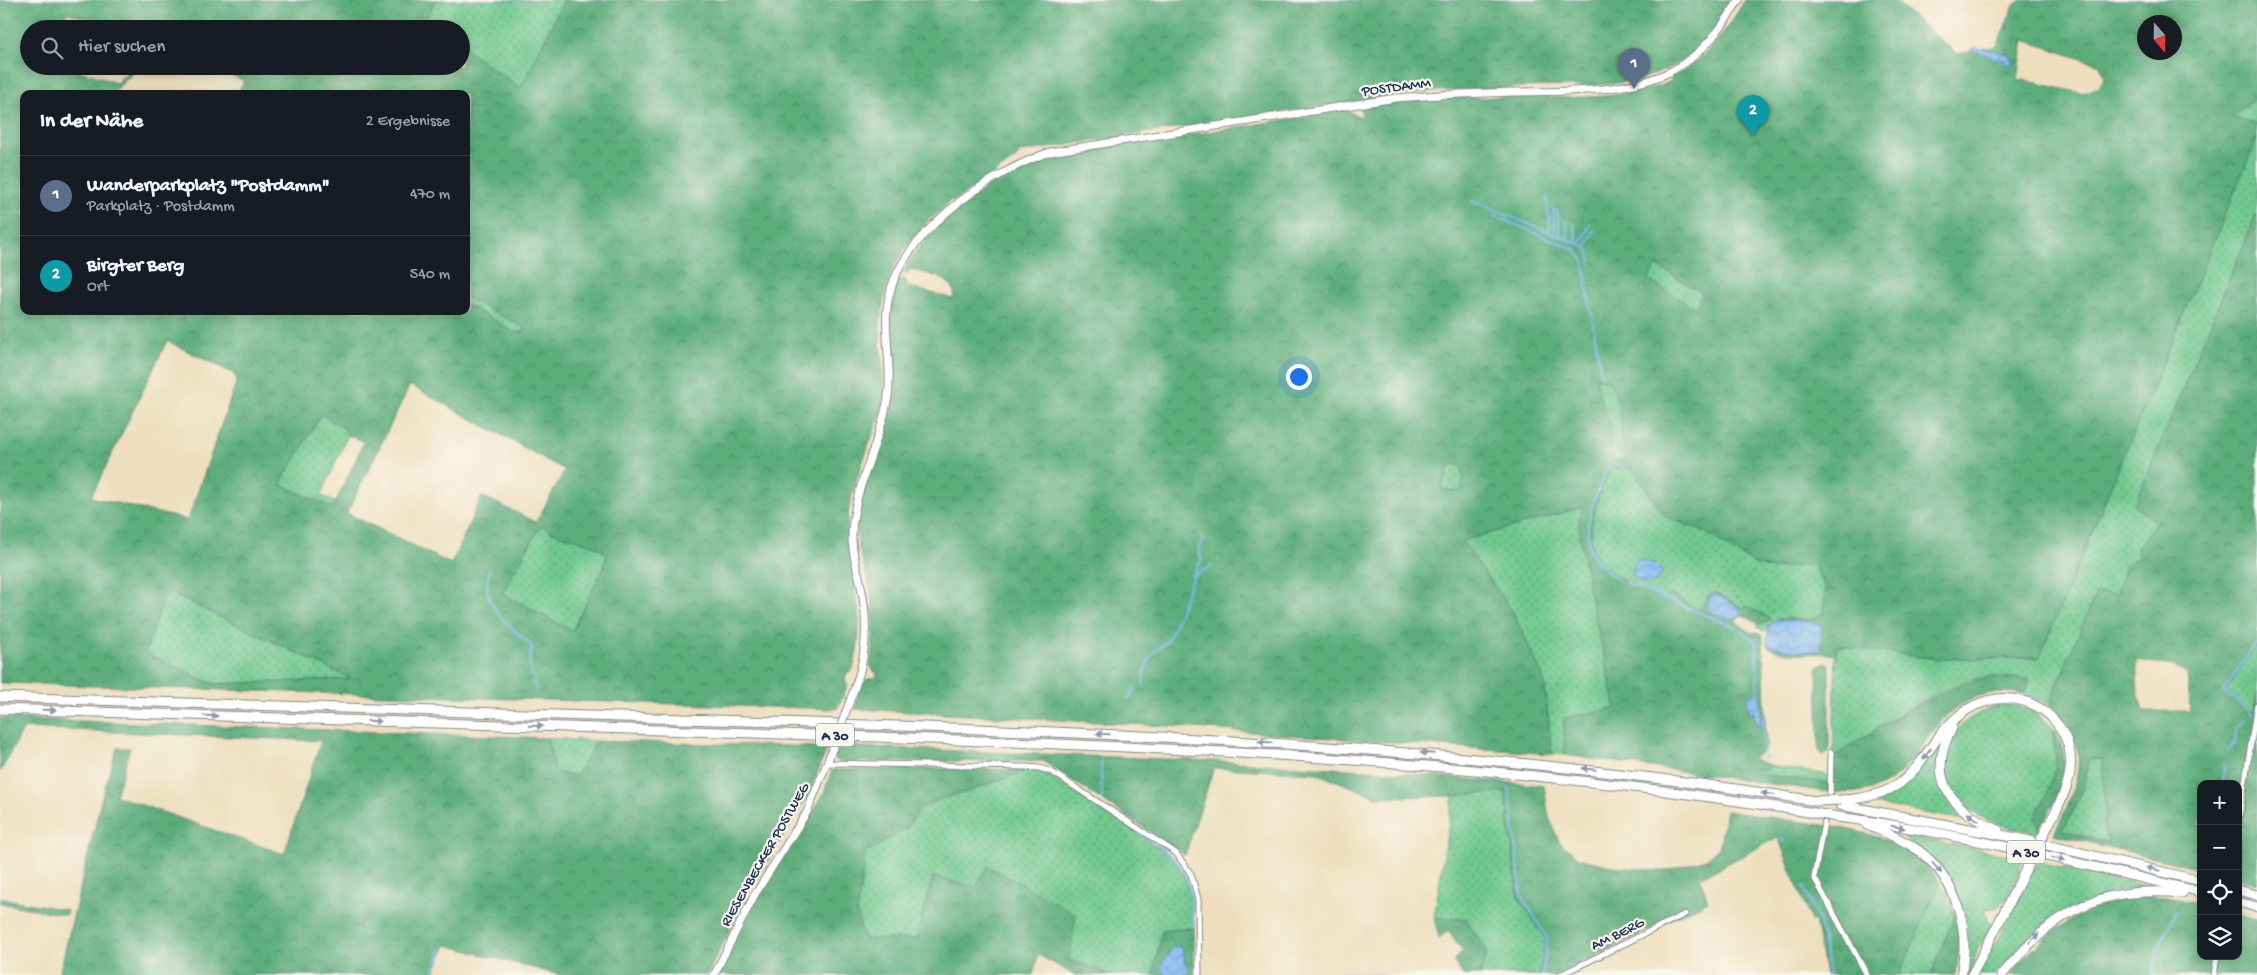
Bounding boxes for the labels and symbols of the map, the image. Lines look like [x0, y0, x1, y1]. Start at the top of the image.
north arrow [2137, 15, 2182, 60]
pin: 1 [1618, 48, 1650, 89]
street label: POSTDAMM [1360, 75, 1432, 101]
pin: 2 [1737, 95, 1769, 136]
your location [1286, 364, 1312, 390]
one-way arrow [41, 707, 57, 715]
one-way arrow [203, 712, 219, 720]
one-way arrow [366, 717, 382, 725]
one-way arrow [528, 722, 544, 730]
road number: A 30 [816, 724, 854, 746]
one-way arrow [1095, 729, 1111, 737]
one-way arrow [1257, 737, 1273, 745]
one-way arrow [1922, 747, 1933, 760]
one-way arrow [1419, 749, 1435, 757]
one-way arrow [1581, 765, 1597, 773]
street label: RIESENBECKER POSTWEG [717, 780, 814, 930]
one-way arrow [1760, 789, 1776, 797]
one-way arrow [1966, 813, 1979, 822]
one-way arrow [1891, 823, 1907, 831]
road number: A 30 [2007, 840, 2045, 864]
one-way arrow [2050, 855, 2065, 863]
one-way arrow [1931, 862, 1942, 875]
one-way arrow [2146, 865, 2161, 873]
street label: AM BERG [1588, 914, 1648, 955]
one-way arrow [2028, 933, 2040, 945]

